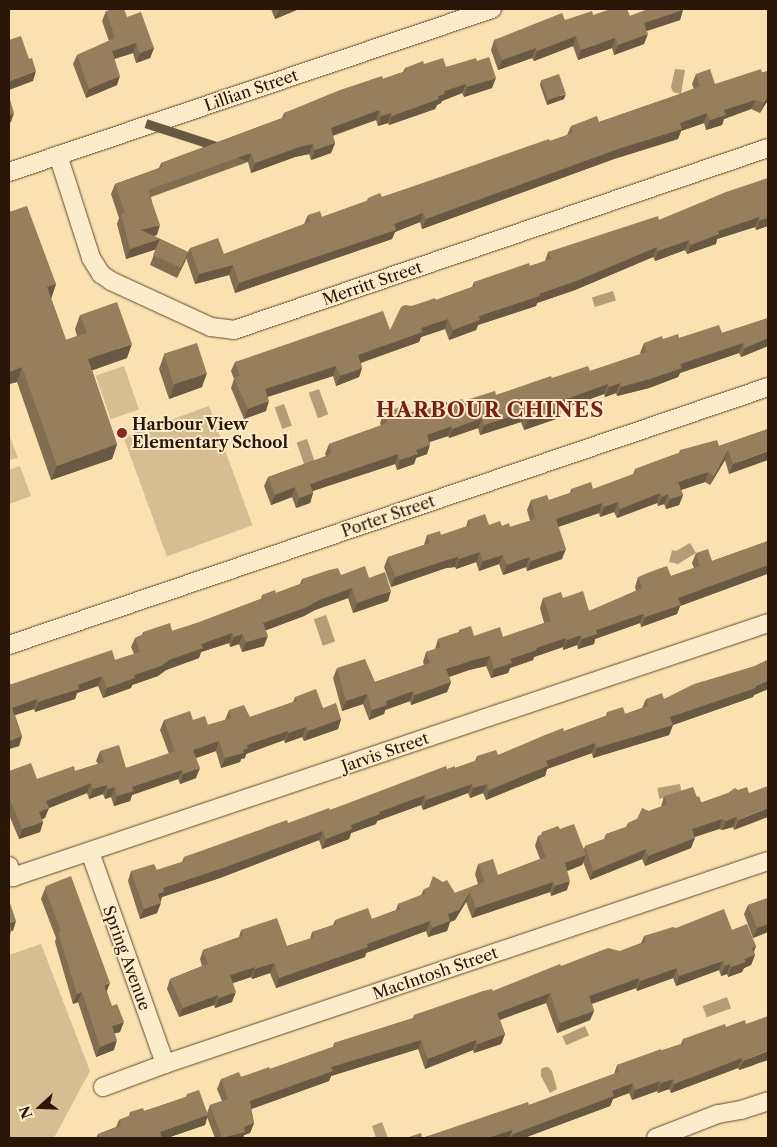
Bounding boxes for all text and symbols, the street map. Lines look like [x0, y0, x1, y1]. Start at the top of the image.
street label: Lillian Street [202, 65, 300, 115]
street label: Merritt Street [320, 257, 424, 309]
district label: HARBOUR CHINES [374, 397, 606, 423]
place label: Harbour View Elementary School [132, 414, 289, 452]
marker: Harbour View Elementary School [116, 427, 128, 439]
street label: Porter Street [339, 491, 437, 541]
street label: Jarvis Street [339, 728, 431, 776]
street label: Spring Avenue [99, 903, 155, 1013]
street label: MacIntosh Street [370, 943, 500, 1003]
north arrow [15, 1082, 65, 1132]
text: N [15, 1103, 36, 1121]

